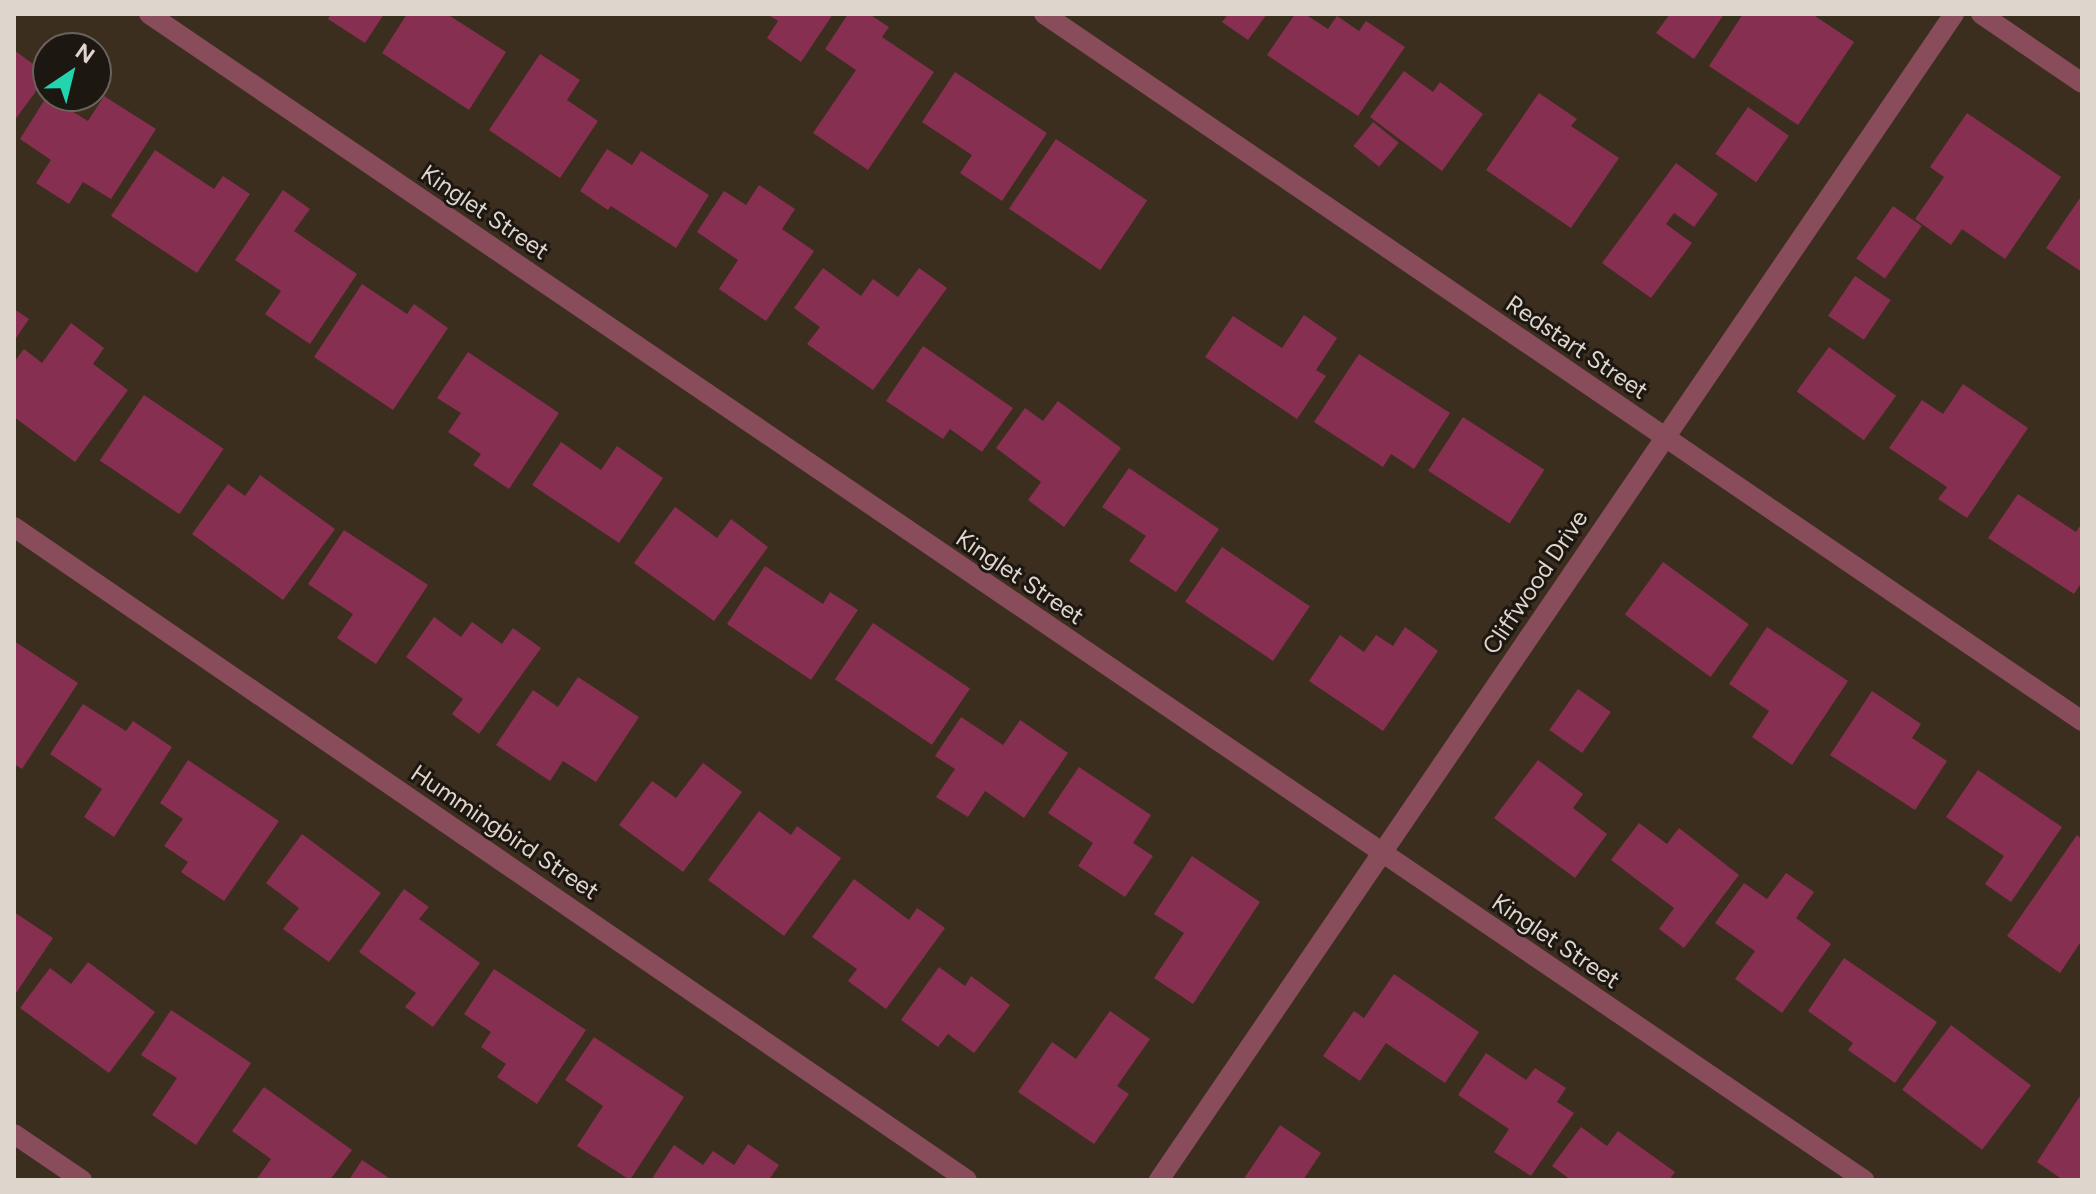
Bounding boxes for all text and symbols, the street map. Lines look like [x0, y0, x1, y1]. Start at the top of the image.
north arrow [32, 32, 112, 112]
text: N [70, 38, 100, 70]
street label: Kinglet Street [415, 159, 555, 265]
street label: Redstart Street [1501, 289, 1653, 405]
street label: Cliffwood Drive [1476, 504, 1594, 660]
street label: Kinglet Street [950, 524, 1090, 630]
street label: Hummingbird Street [406, 758, 604, 906]
street label: Kinglet Street [1486, 888, 1626, 994]

